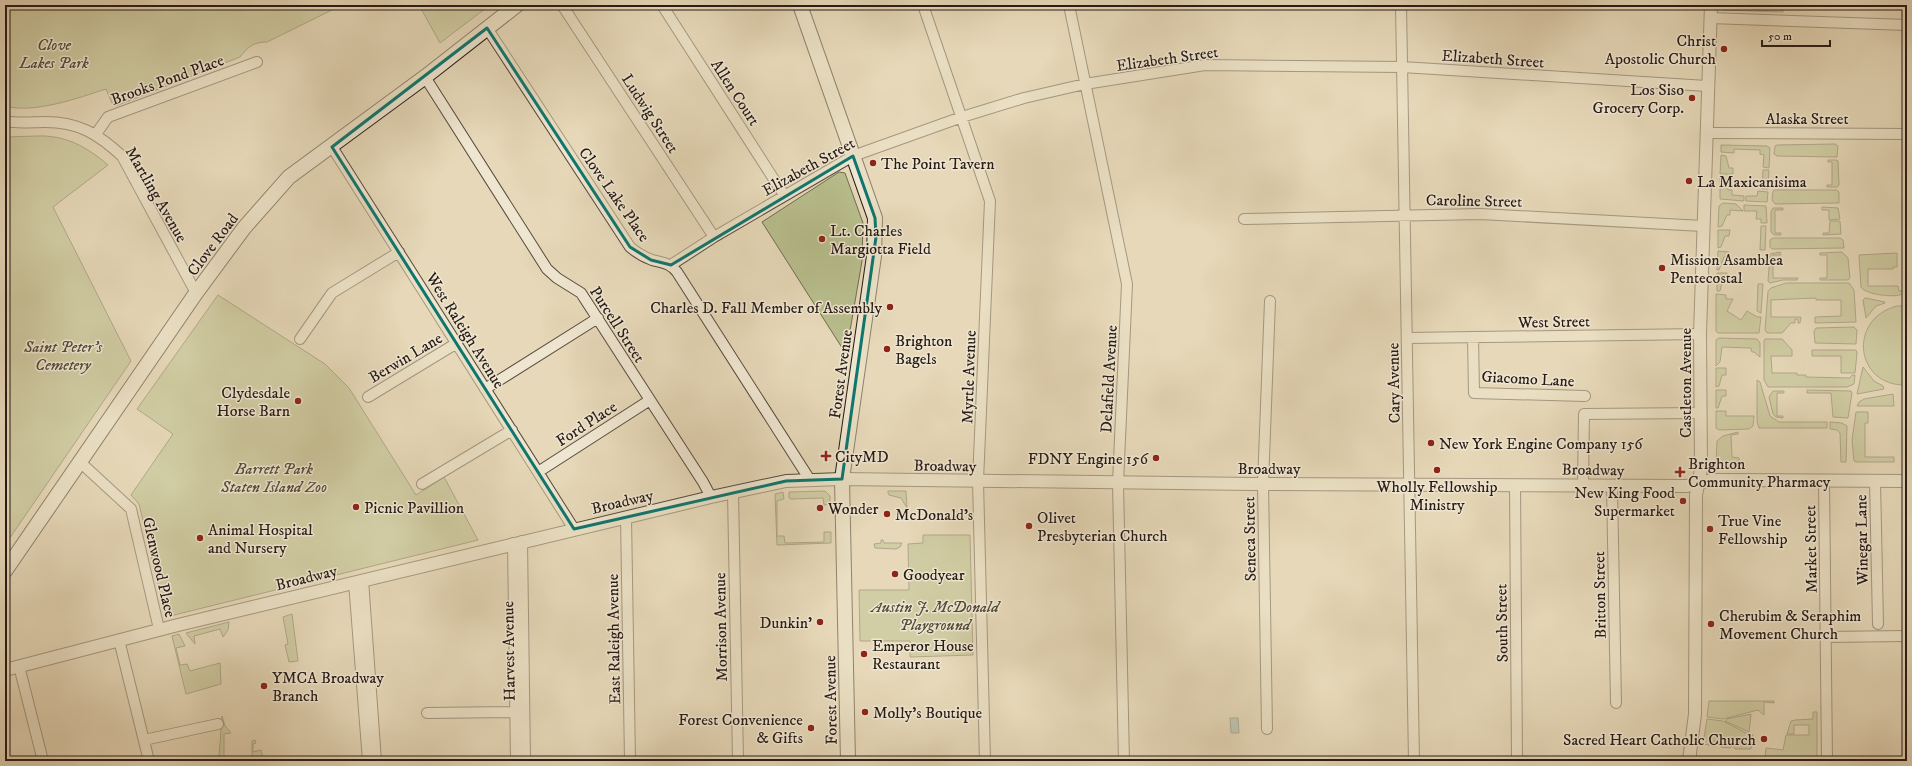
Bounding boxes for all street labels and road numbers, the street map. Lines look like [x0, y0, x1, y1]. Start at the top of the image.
street label: Elizabeth Street [1115, 42, 1219, 76]
street label: Elizabeth Street [1441, 45, 1545, 73]
street label: Brooks Pond Place [108, 50, 227, 110]
street label: Allen Court [706, 55, 764, 130]
street label: Ludwig Street [617, 70, 683, 157]
street label: Alaska Street [1765, 109, 1849, 129]
street label: Elizabeth Street [759, 133, 858, 201]
street label: Martling Avenue [121, 143, 192, 246]
street label: Clove Lake Place [574, 143, 654, 246]
street label: Caroline Street [1426, 190, 1522, 212]
street label: Clove Road [183, 209, 243, 280]
street label: West Raleigh Avenue [421, 268, 509, 393]
street label: Purcell Street [585, 282, 649, 367]
street label: West Street [1517, 311, 1590, 333]
street label: Delafield Avenue [1096, 324, 1122, 434]
street label: Berwin Lane [365, 328, 446, 388]
street label: Forest Avenue [825, 328, 857, 420]
street label: Castleton Avenue [1676, 328, 1696, 438]
street label: Myrtle Avenue [957, 329, 981, 424]
street label: Cary Avenue [1383, 342, 1405, 423]
street label: Giacomo Lane [1481, 367, 1575, 391]
street label: Ford Place [552, 397, 621, 451]
street label: Broadway [913, 455, 977, 477]
street label: Broadway [1237, 459, 1301, 479]
street label: Broadway [1561, 459, 1625, 481]
street label: Broadway [589, 485, 656, 519]
street label: Winegar Lane [1851, 494, 1873, 587]
street label: Seneca Street [1239, 496, 1261, 582]
street label: Market Street [1800, 505, 1822, 593]
street label: Glenwood Place [138, 515, 180, 620]
street label: Britton Street [1589, 551, 1611, 639]
street label: Broadway [273, 561, 340, 595]
street label: Morrison Avenue [710, 572, 732, 682]
street label: East Raleigh Avenue [603, 573, 625, 704]
street label: South Street [1491, 583, 1513, 662]
street label: Harvest Avenue [498, 600, 520, 701]
street label: Forest Avenue [820, 655, 842, 745]

